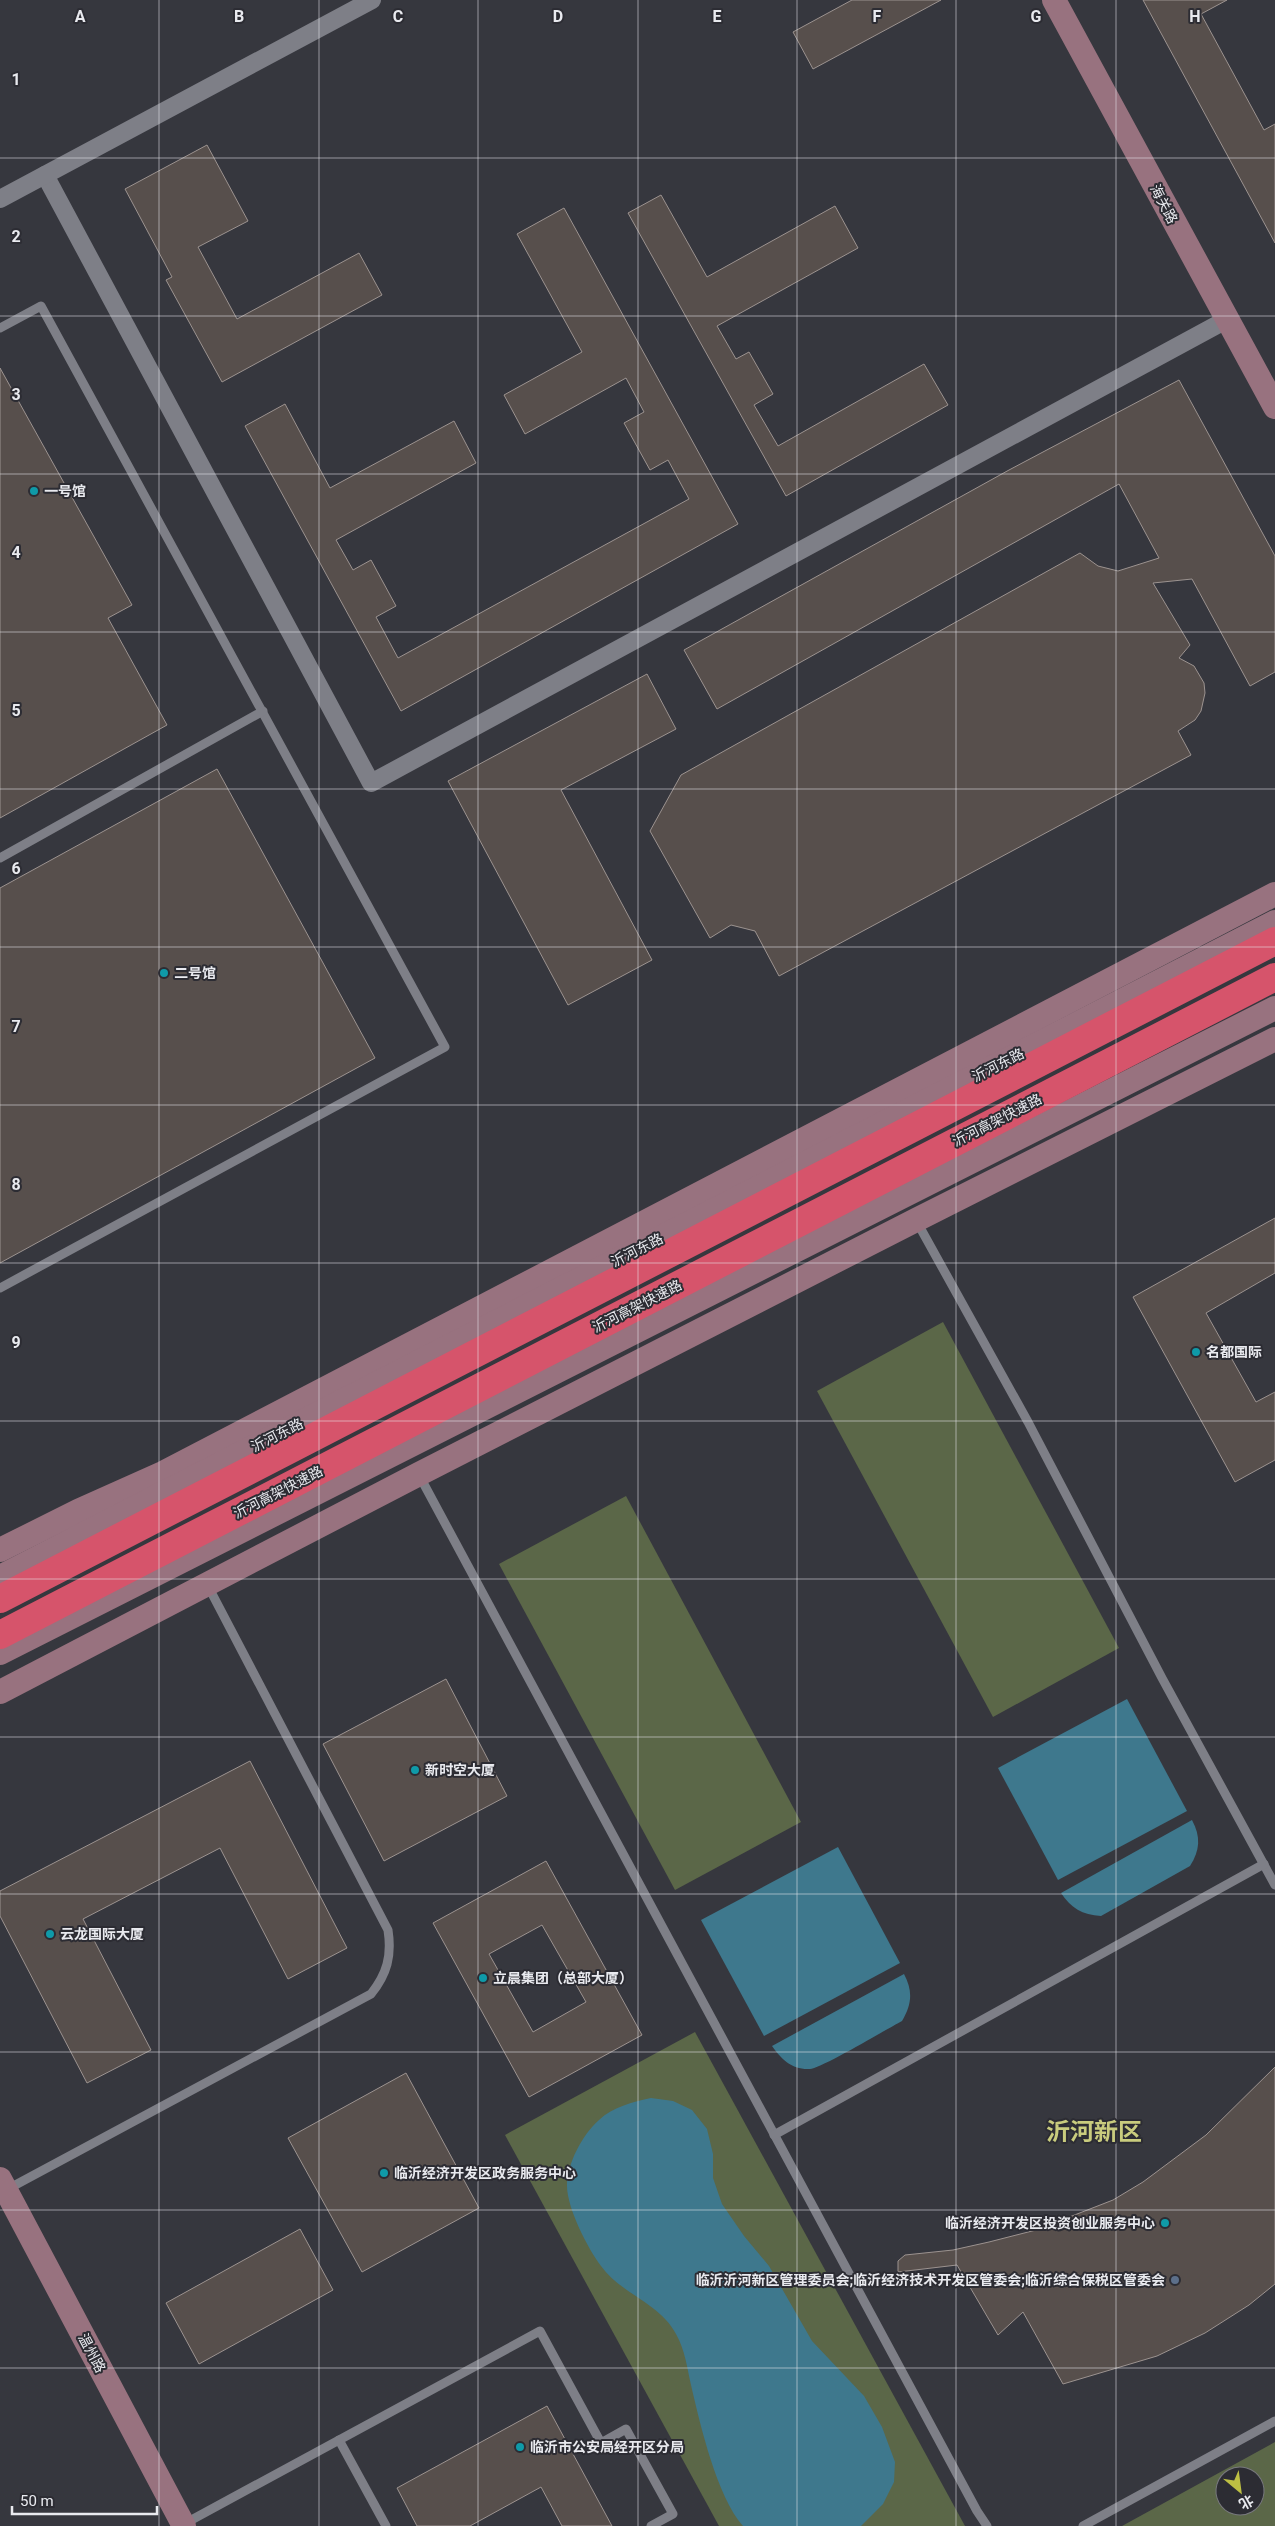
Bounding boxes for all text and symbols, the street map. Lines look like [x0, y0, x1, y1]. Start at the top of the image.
text: A [75, 7, 86, 26]
text: B [234, 7, 244, 26]
text: C [393, 7, 403, 26]
text: D [553, 7, 563, 26]
text: E [713, 7, 722, 26]
text: F [873, 7, 882, 26]
text: G [1031, 7, 1042, 26]
text: H [1189, 7, 1201, 26]
text: 1 [11, 70, 21, 89]
street label: 海关路 [1147, 182, 1181, 226]
text: 2 [11, 227, 21, 246]
text: 3 [11, 385, 21, 404]
place label: 一号馆 [44, 483, 86, 499]
marker: 一号馆 [28, 485, 40, 497]
text: 4 [11, 543, 21, 562]
text: 5 [11, 701, 21, 720]
text: 6 [11, 859, 21, 878]
place label: 二号馆 [174, 965, 216, 981]
marker: 二号馆 [158, 967, 170, 979]
text: 7 [11, 1017, 21, 1036]
street label: 沂河东路 [969, 1045, 1027, 1085]
street label: 沂河高架快速路 [950, 1091, 1044, 1149]
text: 8 [11, 1175, 21, 1194]
street label: 沂河东路 [608, 1230, 666, 1270]
street label: 沂河高架快速路 [590, 1277, 684, 1335]
text: 9 [11, 1333, 21, 1352]
place label: 名都国际 [1206, 1344, 1262, 1360]
marker: 名都国际 [1190, 1346, 1202, 1358]
street label: 沂河东路 [248, 1415, 306, 1455]
street label: 沂河高架快速路 [231, 1463, 325, 1521]
place label: 新时空大厦 [425, 1762, 495, 1778]
marker: 新时空大厦 [409, 1764, 421, 1776]
place label: 云龙国际大厦 [60, 1926, 144, 1942]
marker: 云龙国际大厦 [44, 1928, 56, 1940]
place label: 立晨集团（总部大厦） [493, 1970, 633, 1986]
marker: 立晨集团（总部大厦） [477, 1972, 489, 1984]
district label: 沂河新区 [1046, 2118, 1142, 2146]
place label: 临沂经济开发区政务服务中心 [394, 2165, 576, 2181]
marker: 临沂经济开发区政务服务中心 [378, 2167, 390, 2179]
place label: 临沂经济开发区投资创业服务中心 [945, 2215, 1155, 2231]
marker: 临沂经济开发区投资创业服务中心 [1159, 2217, 1171, 2229]
place label: 临沂沂河新区管理委员会;临沂经济技术开发区管委会;临沂综合保税区管委会 [696, 2272, 1165, 2288]
marker: 临沂沂河新区管理委员会;临沂经济技术开发区管委会;临沂综合保税区管委会 [1169, 2274, 1181, 2286]
street label: 温州路 [75, 2331, 109, 2375]
place label: 临沂市公安局经开区分局 [530, 2439, 684, 2455]
marker: 临沂市公安局经开区分局 [514, 2441, 526, 2453]
north arrow [1215, 2466, 1265, 2516]
scale bar [12, 2484, 158, 2516]
text: 50 m [20, 2492, 54, 2510]
text: 北 [1236, 2492, 1256, 2513]

